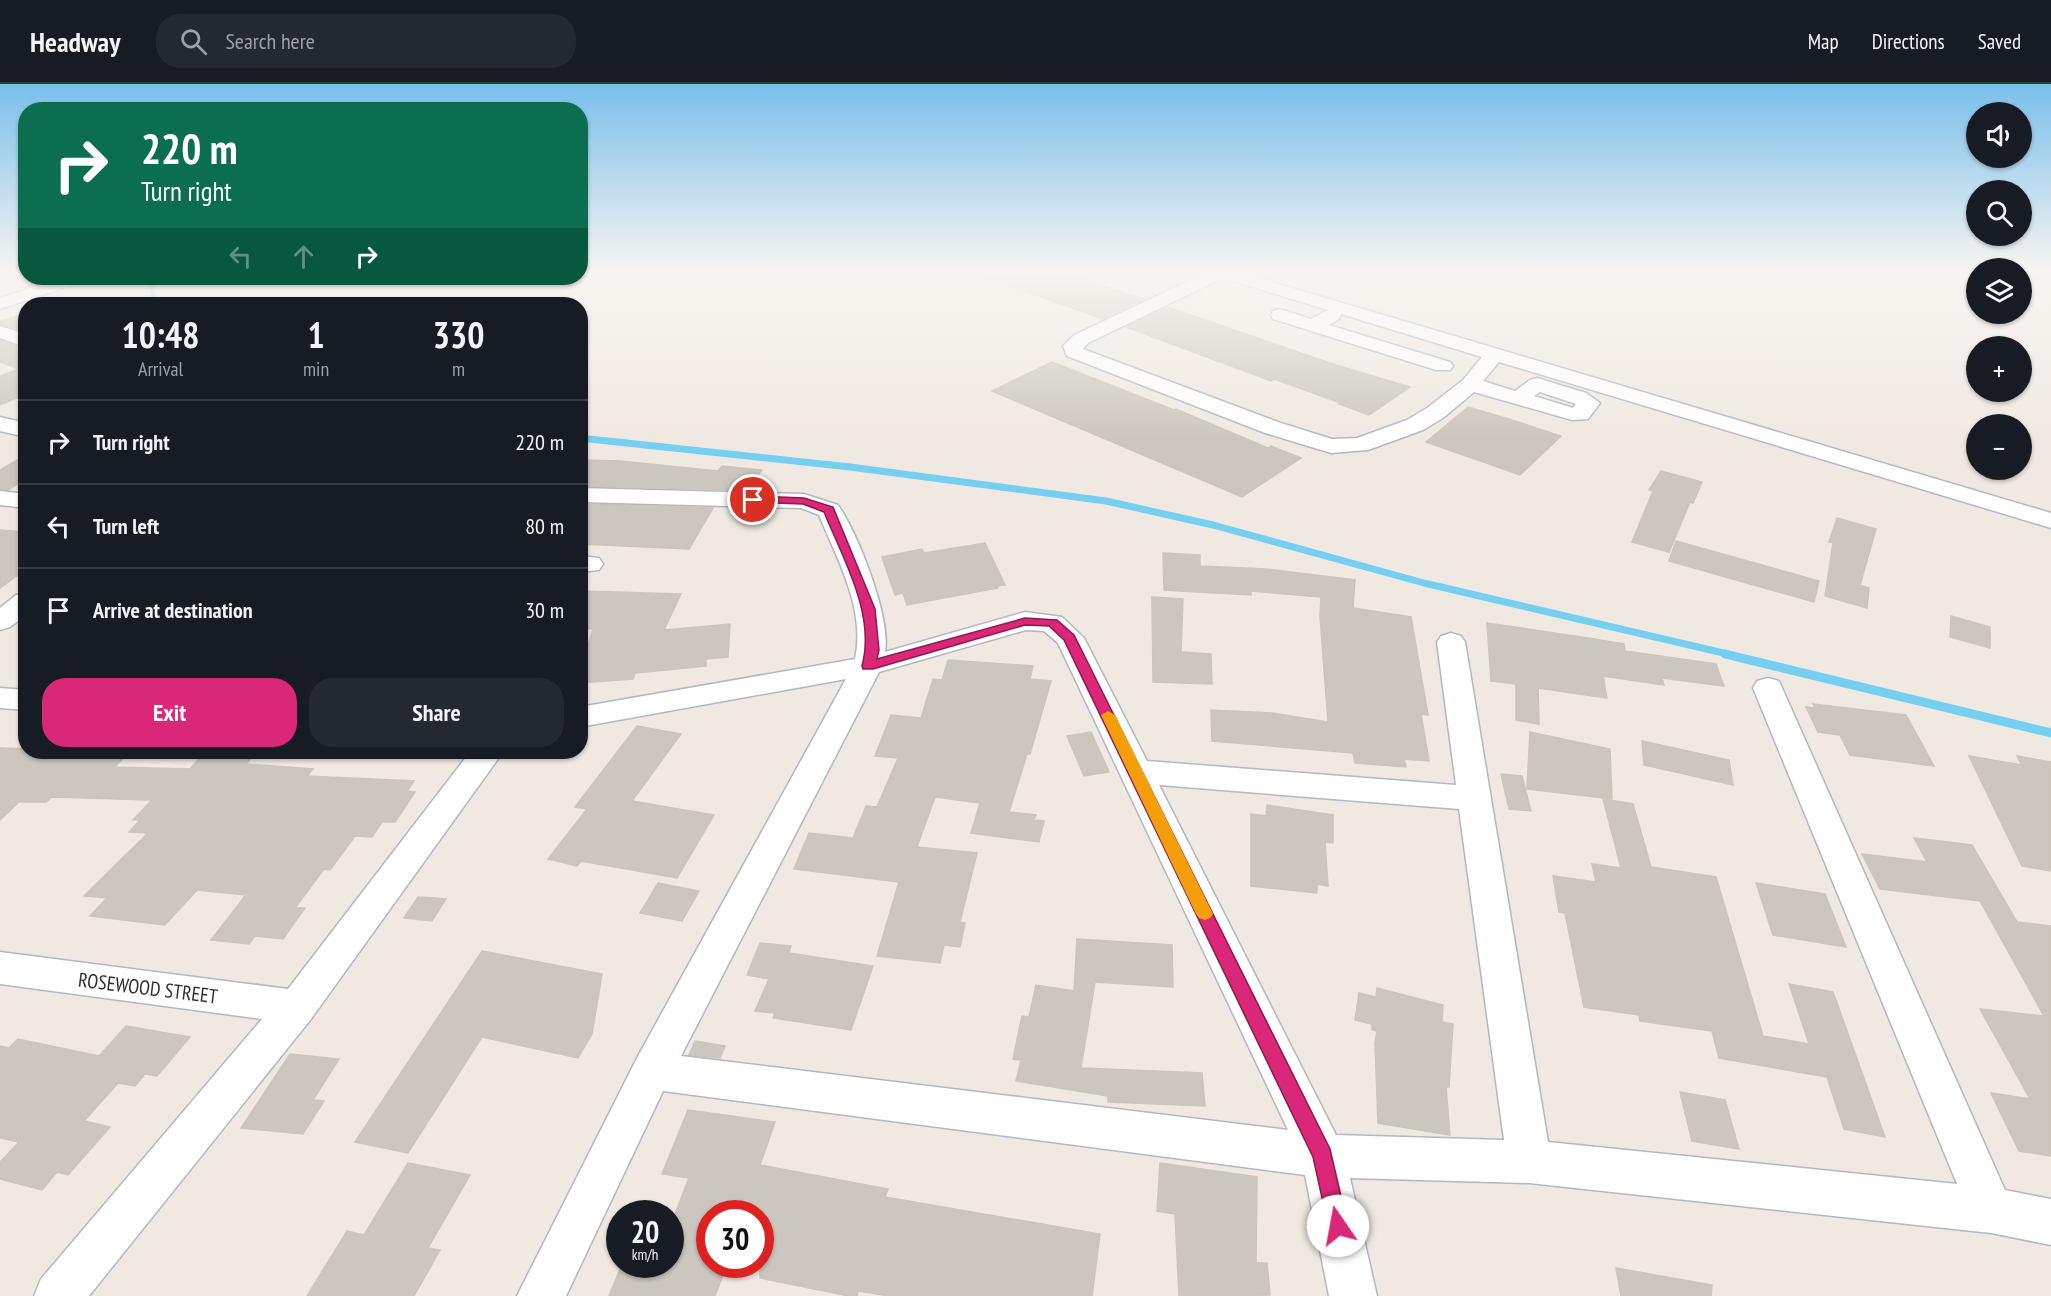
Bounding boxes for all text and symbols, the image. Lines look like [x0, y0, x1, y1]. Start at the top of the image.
search box [156, 14, 576, 68]
text: Headway [30, 23, 120, 60]
icon: search [177, 25, 210, 58]
text: Search here [225, 27, 315, 55]
text: Map [1808, 28, 1839, 55]
text: Directions [1872, 28, 1945, 55]
text: Saved [1978, 28, 2021, 55]
map controls [1966, 102, 2032, 480]
button: sound [1966, 102, 2032, 168]
text: 220 m [141, 121, 238, 176]
icon: right [42, 126, 120, 204]
text: Turn right [141, 174, 232, 208]
button: search [1966, 180, 2032, 246]
icon: left [224, 240, 257, 273]
icon: ahead [287, 240, 320, 273]
icon: right [350, 240, 383, 273]
button: layers [1966, 258, 2032, 324]
text: 10:48 [122, 311, 199, 358]
text: 1 [307, 311, 325, 358]
text: 330 [433, 311, 484, 358]
button: + [1966, 336, 2032, 402]
text: Arrival [138, 356, 183, 382]
text: min [303, 356, 329, 382]
text: m [452, 356, 465, 382]
button: − [1966, 414, 2032, 480]
icon: right [42, 426, 75, 459]
text: Turn right [93, 428, 170, 456]
text: 220 m [515, 428, 564, 456]
pin [727, 474, 778, 525]
icon: arrive [736, 483, 769, 516]
icon: left [42, 510, 75, 543]
text: Turn left [93, 512, 159, 540]
text: 80 m [525, 512, 564, 540]
icon: arrive [42, 594, 75, 627]
text: Arrive at destination [93, 596, 253, 624]
text: 30 m [525, 596, 564, 624]
button: Exit [42, 678, 297, 747]
button: Share [309, 678, 564, 747]
street label: ROSEWOOD STREET [77, 967, 219, 1009]
position arrow [1306, 1194, 1370, 1258]
speed limit sign: 30 [696, 1200, 774, 1278]
text: 20 [631, 1212, 659, 1251]
text: km/h [632, 1245, 658, 1264]

